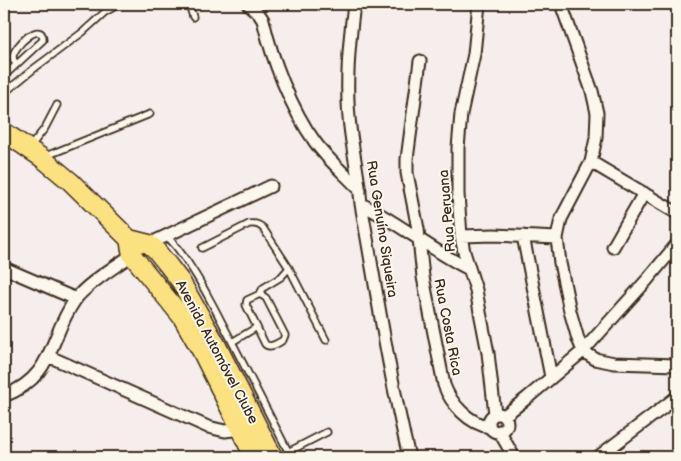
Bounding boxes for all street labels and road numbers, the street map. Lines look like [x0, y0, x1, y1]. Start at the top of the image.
street label: Rua Genuíno Siqueira [363, 159, 401, 299]
street label: Rua Peruana [435, 169, 459, 253]
street label: Avenida Automóvel Clube [172, 277, 262, 427]
street label: Rua Costa Rica [430, 277, 466, 377]

